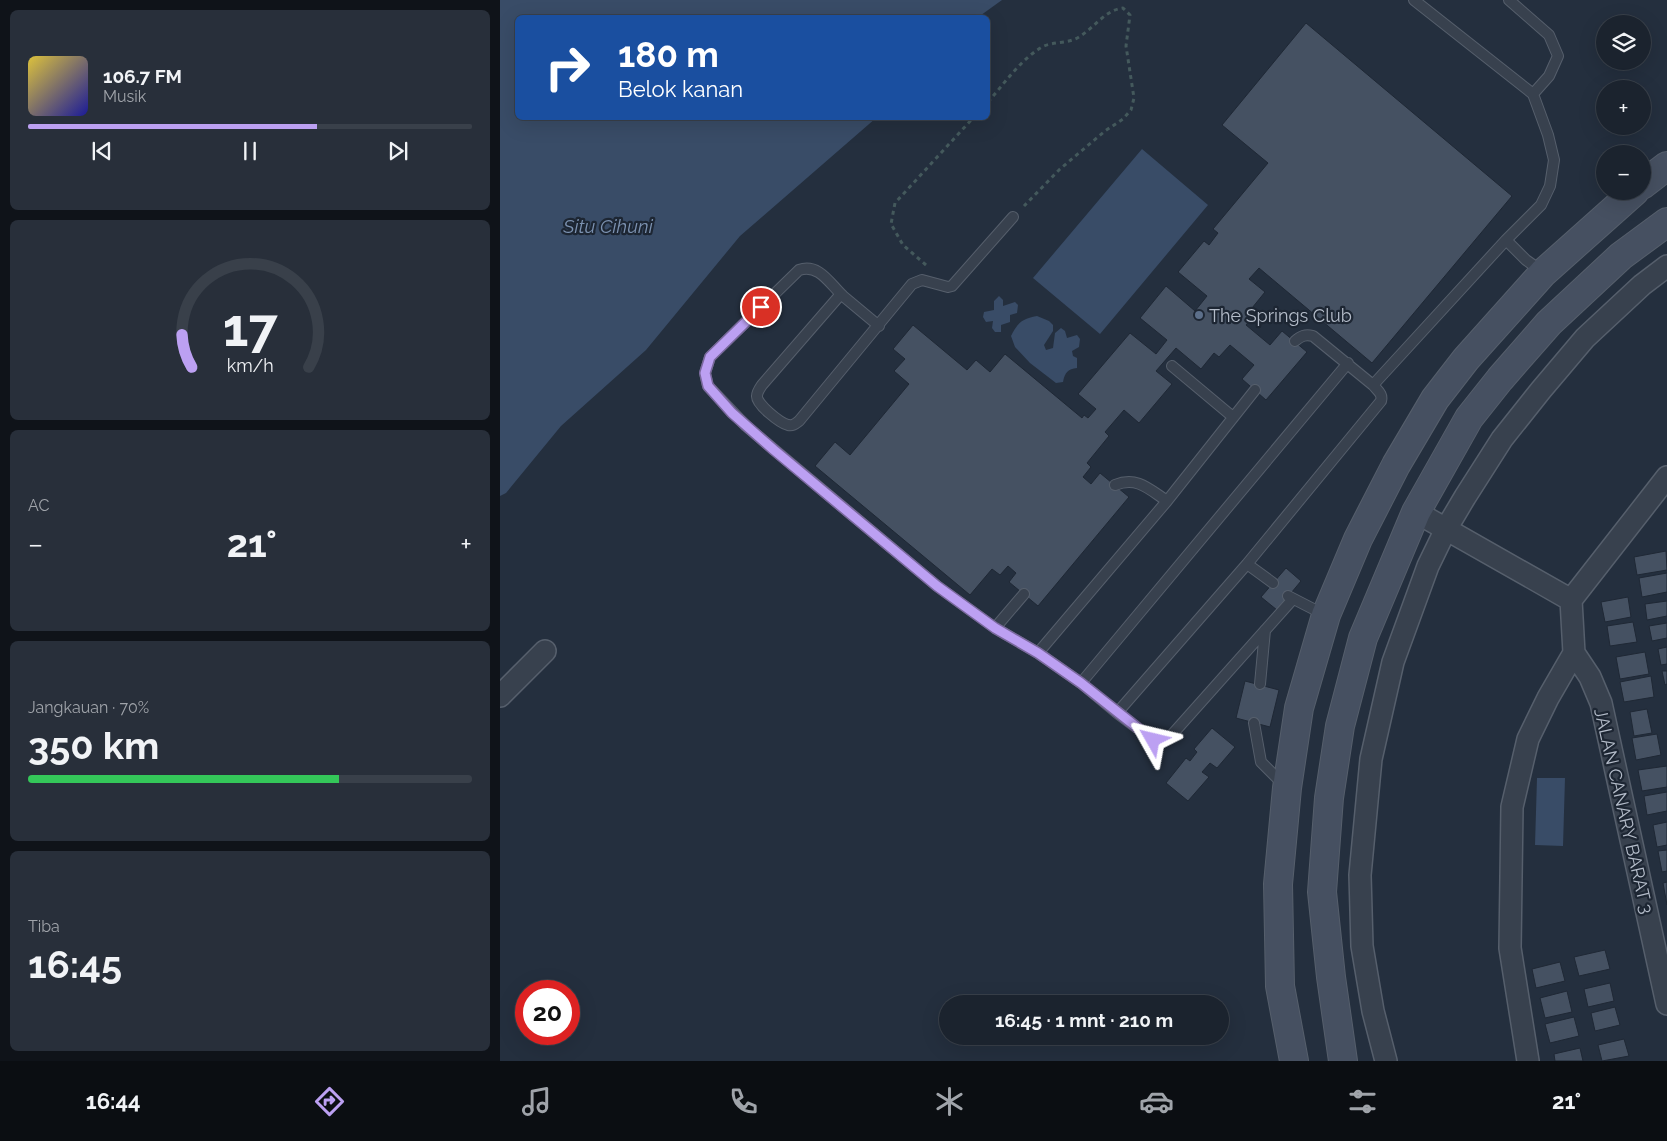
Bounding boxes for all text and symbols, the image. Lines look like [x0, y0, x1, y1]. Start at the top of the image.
map controls [1596, 15, 1651, 200]
button: layers [1596, 15, 1651, 70]
text: 180 m [618, 34, 719, 75]
icon: right [535, 35, 600, 100]
text: 106.7 FM [103, 65, 182, 87]
text: Belok kanan [618, 76, 743, 102]
button: + [1596, 80, 1651, 135]
text: Musik [103, 87, 146, 106]
icon: previous [88, 137, 116, 165]
icon: pause [236, 137, 264, 165]
icon: next [384, 137, 412, 165]
button: − [1596, 145, 1651, 200]
water label: Situ Cihuni [562, 215, 654, 237]
pin [740, 286, 782, 328]
icon: arrive [747, 293, 775, 321]
text: 17 [223, 297, 278, 358]
place label: The Springs Club [1209, 305, 1352, 326]
marker: The Springs Club [1193, 309, 1205, 321]
text: km/h [226, 355, 274, 376]
text: AC [28, 496, 49, 515]
text: 21° [227, 521, 277, 566]
text: − [28, 528, 43, 561]
text: + [460, 528, 472, 561]
text: Jangkauan · 70% [28, 698, 149, 717]
street label: JALAN CANARY BARAT 3 [1590, 706, 1658, 916]
position arrow [1126, 713, 1178, 765]
text: 350 km [28, 723, 159, 768]
text: Tiba [28, 917, 60, 936]
text: 16:45 [28, 942, 122, 987]
speed limit sign: 20 [515, 980, 580, 1045]
text: 16:45 · 1 mnt · 210 m [995, 1009, 1173, 1031]
icon: directions [312, 1084, 347, 1119]
icon: music [519, 1084, 554, 1119]
icon: phone [726, 1084, 761, 1119]
icon: climate [932, 1084, 967, 1119]
icon: car [1139, 1084, 1174, 1119]
icon: filters [1345, 1084, 1380, 1119]
text: 16:44 [86, 1088, 141, 1114]
text: 21° [1552, 1088, 1581, 1114]

